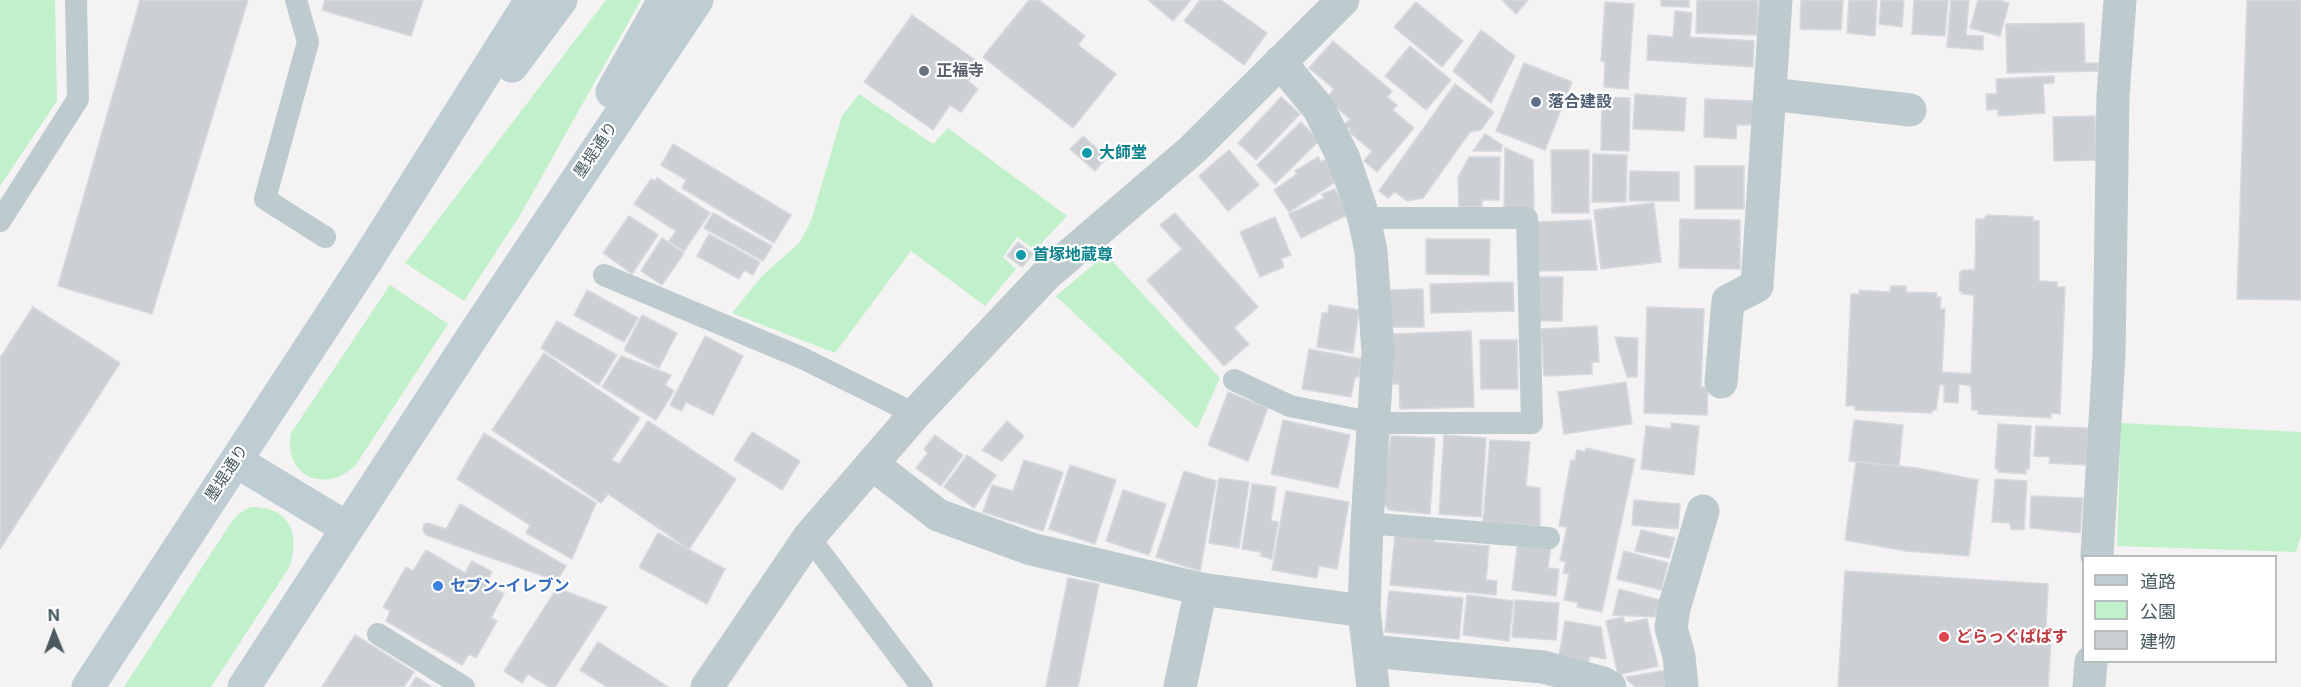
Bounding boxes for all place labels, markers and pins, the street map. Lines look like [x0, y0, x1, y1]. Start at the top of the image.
place label: 正福寺 [936, 61, 984, 81]
marker: 正福寺 [917, 64, 931, 78]
place label: 落合建設 [1548, 92, 1612, 112]
marker: 落合建設 [1529, 95, 1543, 109]
place label: 大師堂 [1099, 143, 1147, 163]
marker: 大師堂 [1080, 146, 1094, 160]
place label: 首塚地蔵尊 [1033, 245, 1113, 265]
marker: 首塚地蔵尊 [1014, 248, 1028, 262]
place label: セブン-イレブン [450, 576, 569, 596]
marker: セブン-イレブン [431, 579, 445, 593]
place label: どらっぐぱぱす [1956, 627, 2068, 647]
marker: どらっぐぱぱす [1937, 630, 1951, 644]

